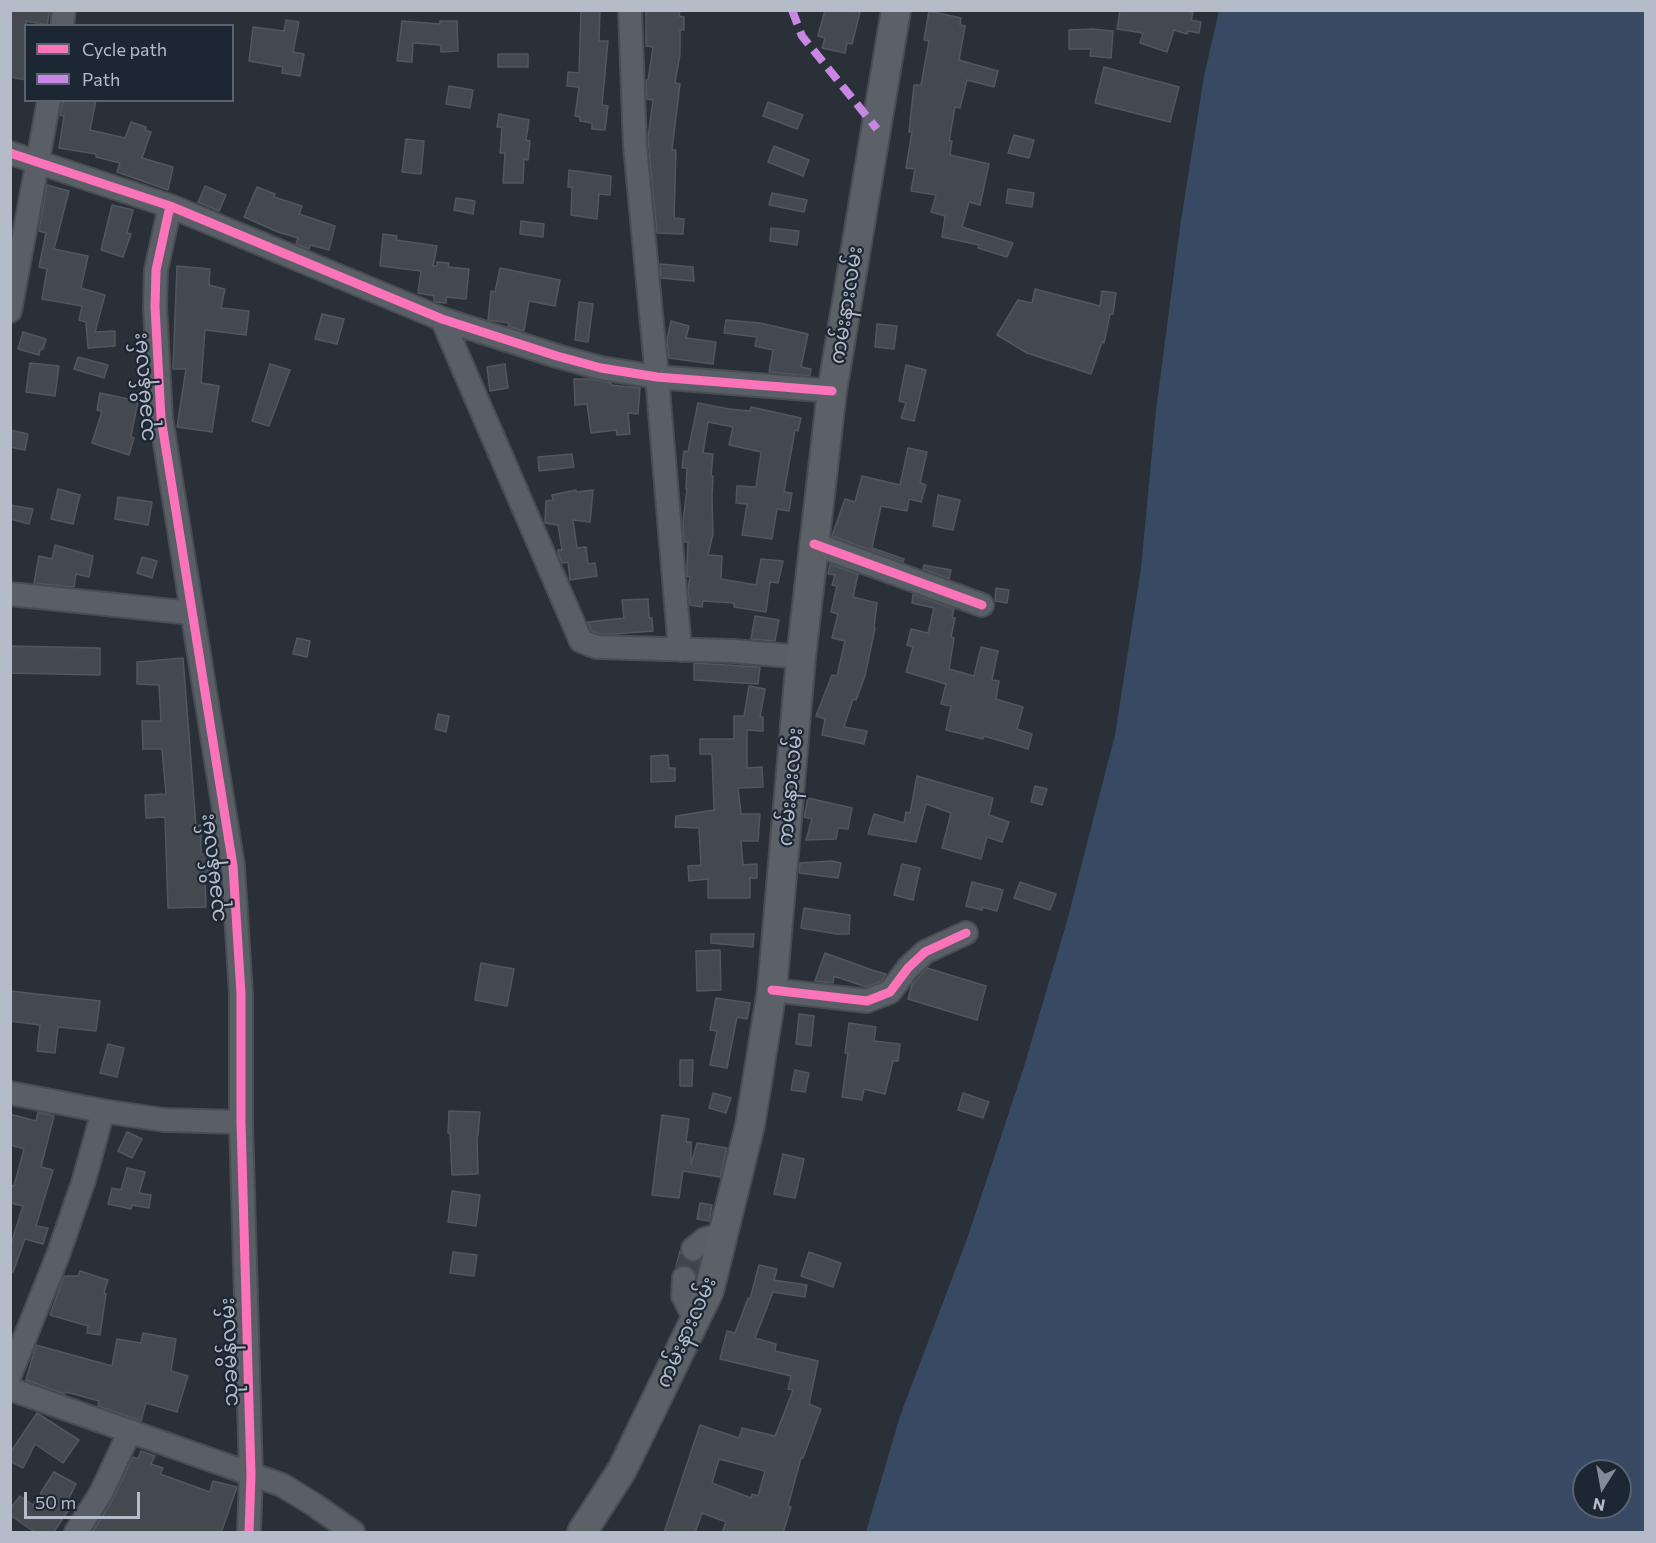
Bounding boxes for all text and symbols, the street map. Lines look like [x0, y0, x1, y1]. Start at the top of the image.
legend [24, 24, 234, 102]
text: Cycle path [82, 38, 167, 60]
text: Path [82, 68, 120, 90]
street label: ကမ်းနားလမ်း [824, 244, 868, 366]
street label: သုခမိန်လမ်း [127, 332, 159, 442]
street label: ကမ်းနားလမ်း [772, 727, 808, 847]
street label: သုခမိန်လမ်း [194, 812, 230, 924]
street label: ကမ်းနားလမ်း [650, 1273, 722, 1391]
street label: သုခမိန်လမ်း [215, 1297, 243, 1407]
north arrow [1572, 1459, 1632, 1519]
scale bar [27, 1480, 142, 1518]
text: 50 m [35, 1491, 76, 1513]
text: N [1591, 1495, 1607, 1516]

